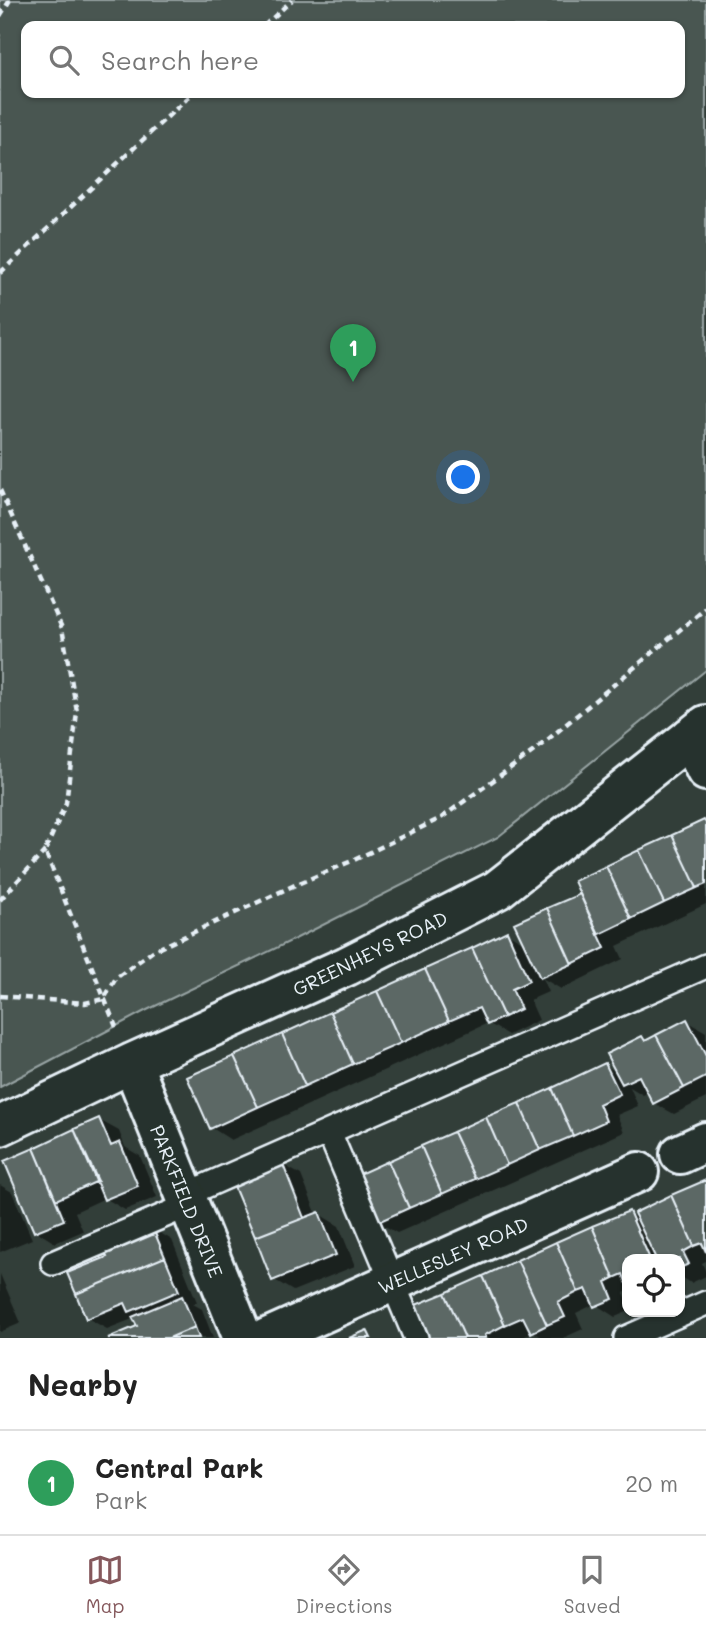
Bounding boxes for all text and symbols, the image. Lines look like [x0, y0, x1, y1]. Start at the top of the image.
search box [21, 21, 685, 98]
icon: search [45, 41, 83, 79]
text: Search here [101, 43, 259, 77]
pin: 1 [330, 324, 376, 382]
your location [446, 460, 480, 494]
street label: GREENHEYS ROAD [289, 905, 451, 1001]
street label: PARKFIELD DRIVE [145, 1121, 229, 1281]
street label: WELLESLEY ROAD [374, 1211, 532, 1299]
map controls [622, 1254, 685, 1317]
button: locate [622, 1254, 685, 1317]
text: Nearby [28, 1364, 138, 1404]
text: Central Park [95, 1451, 263, 1485]
text: 1 [46, 1468, 56, 1498]
text: 20 m [625, 1468, 678, 1498]
text: Park [95, 1485, 147, 1515]
tab: Map [86, 1551, 124, 1618]
tab: Directions [296, 1551, 392, 1618]
tab: Saved [564, 1551, 620, 1618]

